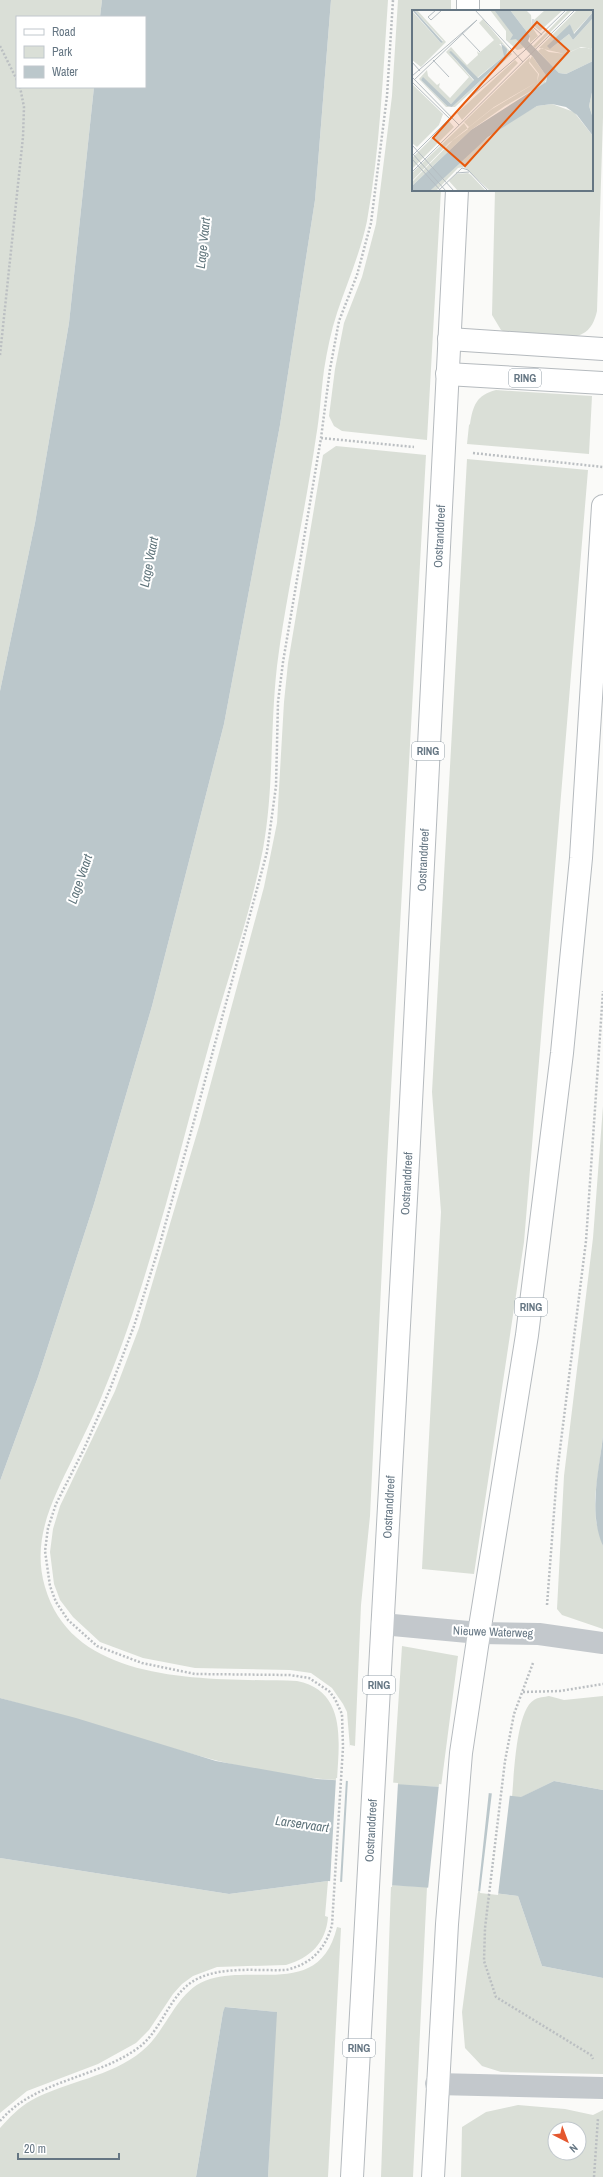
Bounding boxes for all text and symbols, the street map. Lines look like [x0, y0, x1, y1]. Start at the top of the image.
inset map [412, 10, 593, 191]
legend [16, 16, 146, 88]
text: Road [52, 24, 76, 40]
text: Park [52, 44, 72, 60]
text: Water [52, 64, 79, 80]
water label: Lage Vaart [192, 216, 214, 269]
road number: RING [509, 369, 541, 387]
street label: Oostranddreef [430, 504, 449, 568]
water label: Lage Vaart [136, 534, 162, 589]
road number: RING [412, 742, 444, 760]
street label: Oostranddreef [414, 828, 433, 892]
water label: Lage Vaart [64, 851, 97, 906]
street label: Oostranddreef [397, 1151, 417, 1215]
road number: RING [515, 1298, 547, 1316]
street label: Oostranddreef [379, 1475, 399, 1539]
street label: Nieuwe Waterweg [453, 1623, 534, 1641]
road number: RING [363, 1676, 395, 1694]
street label: Oostranddreef [361, 1798, 381, 1862]
water label: Larservaart [274, 1812, 331, 1836]
road number: RING [343, 2039, 375, 2057]
north arrow [547, 2121, 587, 2161]
scale bar [18, 2135, 119, 2161]
text: 20 m [24, 2141, 46, 2157]
text: N [567, 2141, 581, 2156]

